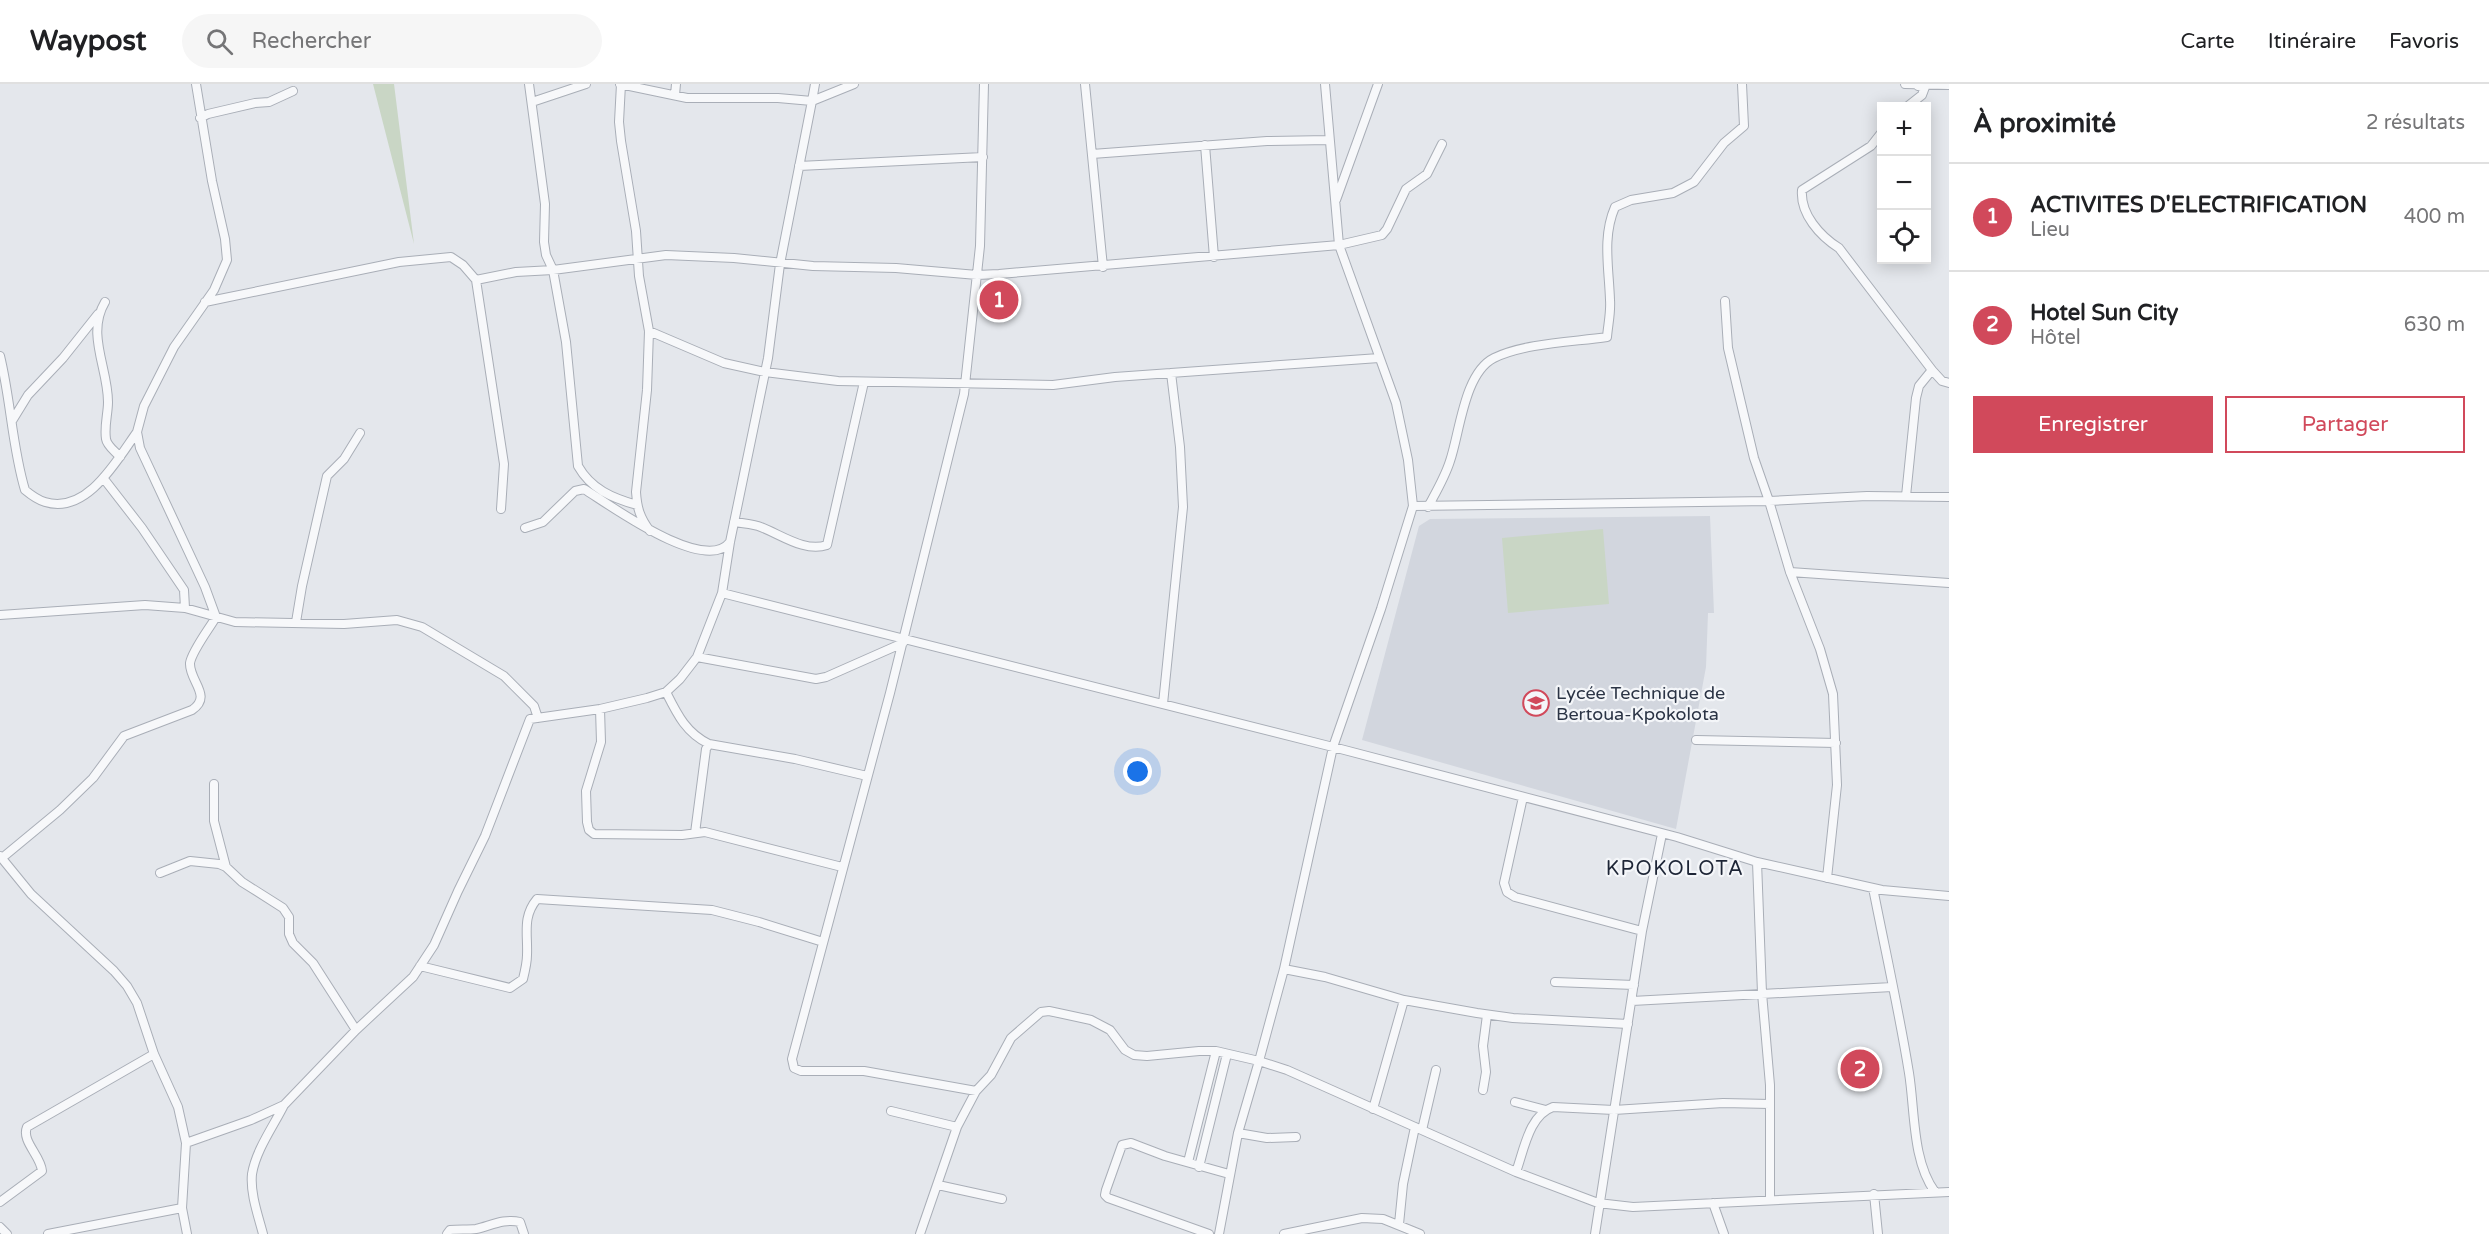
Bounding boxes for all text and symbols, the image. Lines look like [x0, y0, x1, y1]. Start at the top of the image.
search box [182, 14, 602, 68]
text: Waypost [30, 24, 146, 58]
icon: search [203, 25, 236, 58]
text: Rechercher [251, 28, 371, 54]
text: Carte [2181, 29, 2235, 54]
text: Itinéraire [2268, 29, 2356, 54]
text: Favoris [2389, 29, 2459, 54]
map controls [1877, 102, 1931, 264]
button: + [1877, 102, 1931, 156]
text: À proximité [1973, 108, 2116, 139]
text: 2 résultats [2366, 111, 2465, 135]
button: − [1877, 156, 1931, 210]
text: ACTIVITES D'ELECTRIFICATION [2030, 192, 2367, 218]
text: 1 [1986, 205, 1999, 229]
text: 400 m [2404, 205, 2465, 229]
button: locate [1877, 210, 1931, 264]
text: Lieu [2030, 218, 2070, 242]
pin: 1 [980, 278, 1018, 322]
text: Hotel Sun City [2030, 300, 2178, 326]
text: 2 [1986, 313, 1999, 337]
text: 630 m [2404, 313, 2465, 337]
text: Hôtel [2030, 326, 2081, 350]
button: Enregistrer [1973, 396, 2213, 453]
button: Partager [2225, 396, 2465, 453]
place label: Lycée Technique de Bertoua-Kpokolota [1556, 682, 1725, 725]
school or university icon: Lycée Technique de Bertoua-Kpokolota [1521, 688, 1551, 718]
your location [1123, 757, 1152, 786]
district label: KPOKOLOTA [1606, 857, 1744, 881]
pin: 2 [1840, 1046, 1880, 1092]

